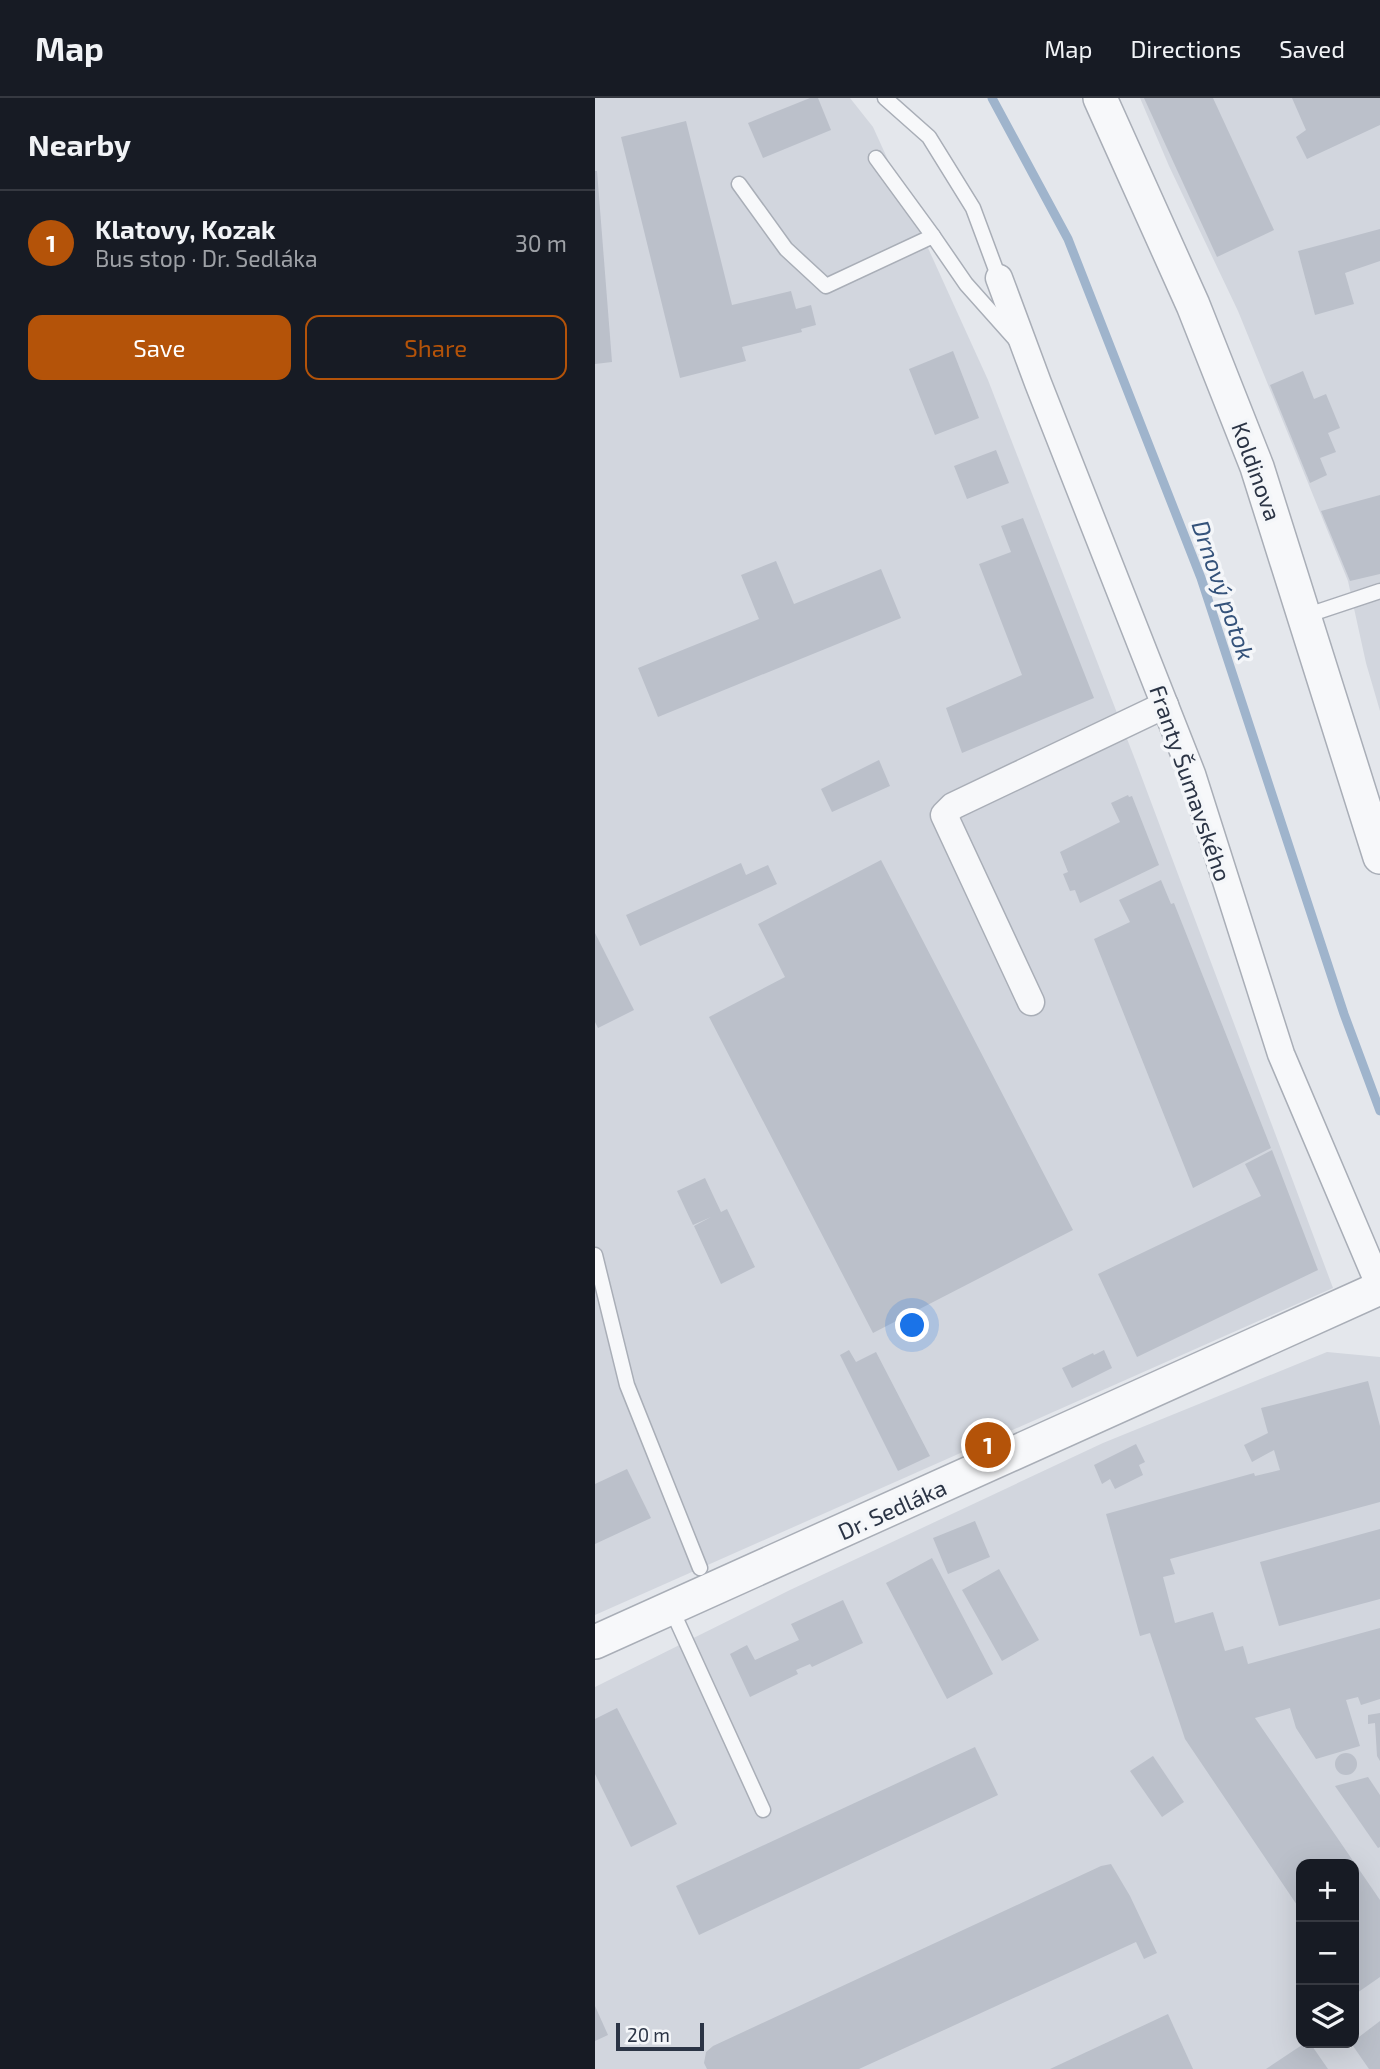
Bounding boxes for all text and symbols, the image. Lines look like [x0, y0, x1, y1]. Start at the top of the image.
text: Map [35, 28, 104, 68]
text: Map [1044, 34, 1092, 63]
text: Directions [1130, 34, 1241, 63]
text: Saved [1279, 34, 1345, 63]
text: Nearby [28, 126, 131, 162]
text: Klatovy, Kozak [95, 213, 276, 244]
text: 1 [46, 229, 56, 257]
text: 30 m [515, 229, 567, 257]
text: Bus stop · Dr. Sedláka [95, 244, 318, 272]
button: Save [28, 315, 291, 380]
button: Share [305, 315, 567, 380]
street label: Koldinova [1226, 418, 1288, 524]
water label: Drnový potok [1187, 516, 1261, 664]
street label: Franty Šumavského [1144, 681, 1238, 885]
your location [895, 1308, 929, 1342]
pin: 1 [965, 1419, 1011, 1471]
street label: Dr. Sedláka [833, 1473, 951, 1545]
map controls [1296, 1859, 1359, 2048]
button: + [1296, 1859, 1359, 1922]
button: − [1296, 1922, 1359, 1985]
button: layers [1296, 1985, 1359, 2048]
scale bar [616, 2020, 703, 2052]
text: 20 m [627, 2023, 670, 2046]

